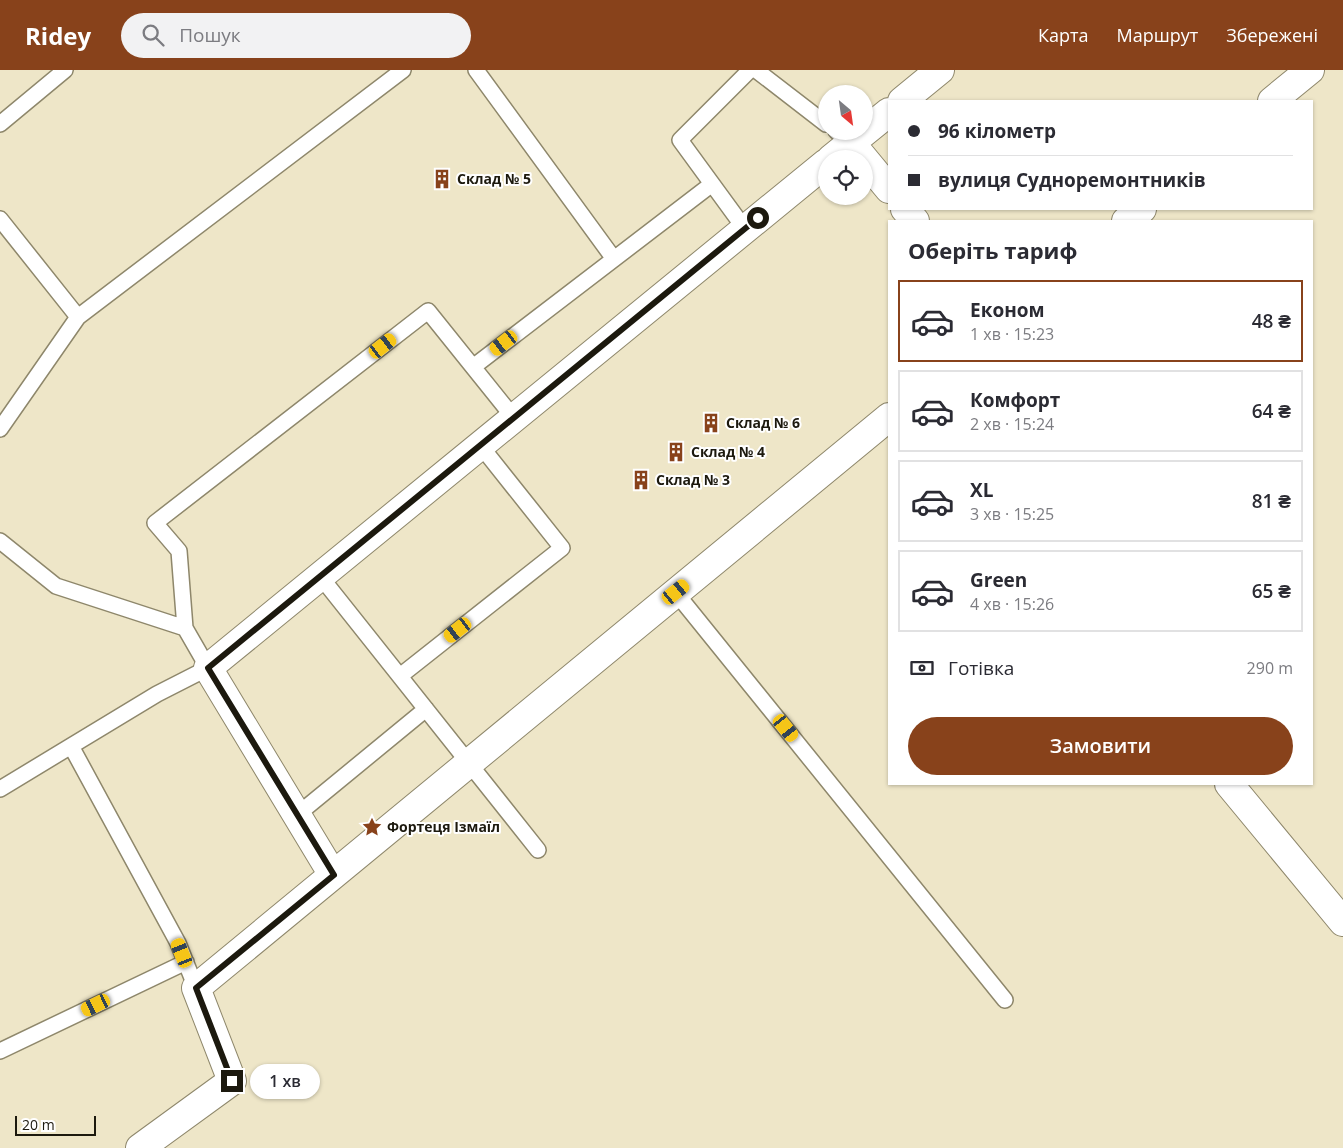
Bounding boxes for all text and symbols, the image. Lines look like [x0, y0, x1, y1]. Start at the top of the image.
search box [121, 13, 471, 58]
text: Ridey [25, 19, 91, 52]
icon: search [139, 21, 167, 49]
text: Пошук [179, 22, 241, 48]
text: Карта [1038, 23, 1089, 47]
text: Маршрут [1117, 23, 1198, 47]
text: Збережені [1226, 23, 1318, 47]
north arrow [818, 85, 872, 140]
map controls [818, 85, 873, 205]
text: 96 кілометр [938, 118, 1056, 144]
button: locate [818, 150, 873, 205]
text: вулиця Судноремонтників [938, 167, 1206, 193]
building icon: Склад № 5 [431, 168, 453, 190]
place label: Склад № 5 [457, 169, 531, 188]
route start [747, 207, 769, 229]
text: Оберіть тариф [908, 235, 1077, 265]
text: Економ [970, 297, 1045, 323]
icon: car [910, 299, 955, 344]
text: 48 ₴ [1252, 308, 1291, 334]
text: 1 хв · 15:23 [970, 323, 1054, 345]
car [487, 328, 520, 358]
car [366, 331, 399, 361]
text: Комфорт [970, 387, 1060, 413]
icon: car [910, 389, 955, 434]
text: 64 ₴ [1252, 398, 1291, 424]
building icon: Склад № 6 [700, 412, 722, 434]
place label: Склад № 6 [726, 413, 800, 432]
text: 2 хв · 15:24 [970, 413, 1054, 435]
building icon: Склад № 4 [665, 441, 687, 463]
place label: Склад № 4 [691, 442, 765, 461]
building icon: Склад № 3 [630, 469, 652, 491]
place label: Склад № 3 [656, 470, 730, 489]
text: XL [970, 477, 993, 503]
icon: car [910, 479, 955, 524]
text: 81 ₴ [1252, 488, 1291, 514]
text: 3 хв · 15:25 [970, 503, 1054, 525]
text: Green [970, 567, 1027, 593]
icon: car [910, 569, 955, 614]
car [659, 577, 692, 607]
text: 65 ₴ [1252, 578, 1291, 604]
text: 4 хв · 15:26 [970, 593, 1054, 615]
car [441, 615, 474, 645]
icon: cash [908, 654, 936, 682]
text: Готівка [948, 655, 1014, 681]
text: 290 m [1247, 657, 1293, 679]
car [770, 712, 801, 744]
button: Замовити [908, 717, 1293, 775]
place icon: Фортеця Ізмаїл [361, 816, 383, 838]
place label: Фортеця Ізмаїл [387, 817, 500, 836]
car [169, 936, 194, 970]
car [79, 992, 112, 1018]
callout: 1 хв [250, 1064, 320, 1098]
route end [221, 1070, 243, 1092]
text: 1 хв [269, 1070, 301, 1092]
scale bar [15, 1113, 96, 1136]
text: 20 m [22, 1115, 55, 1134]

